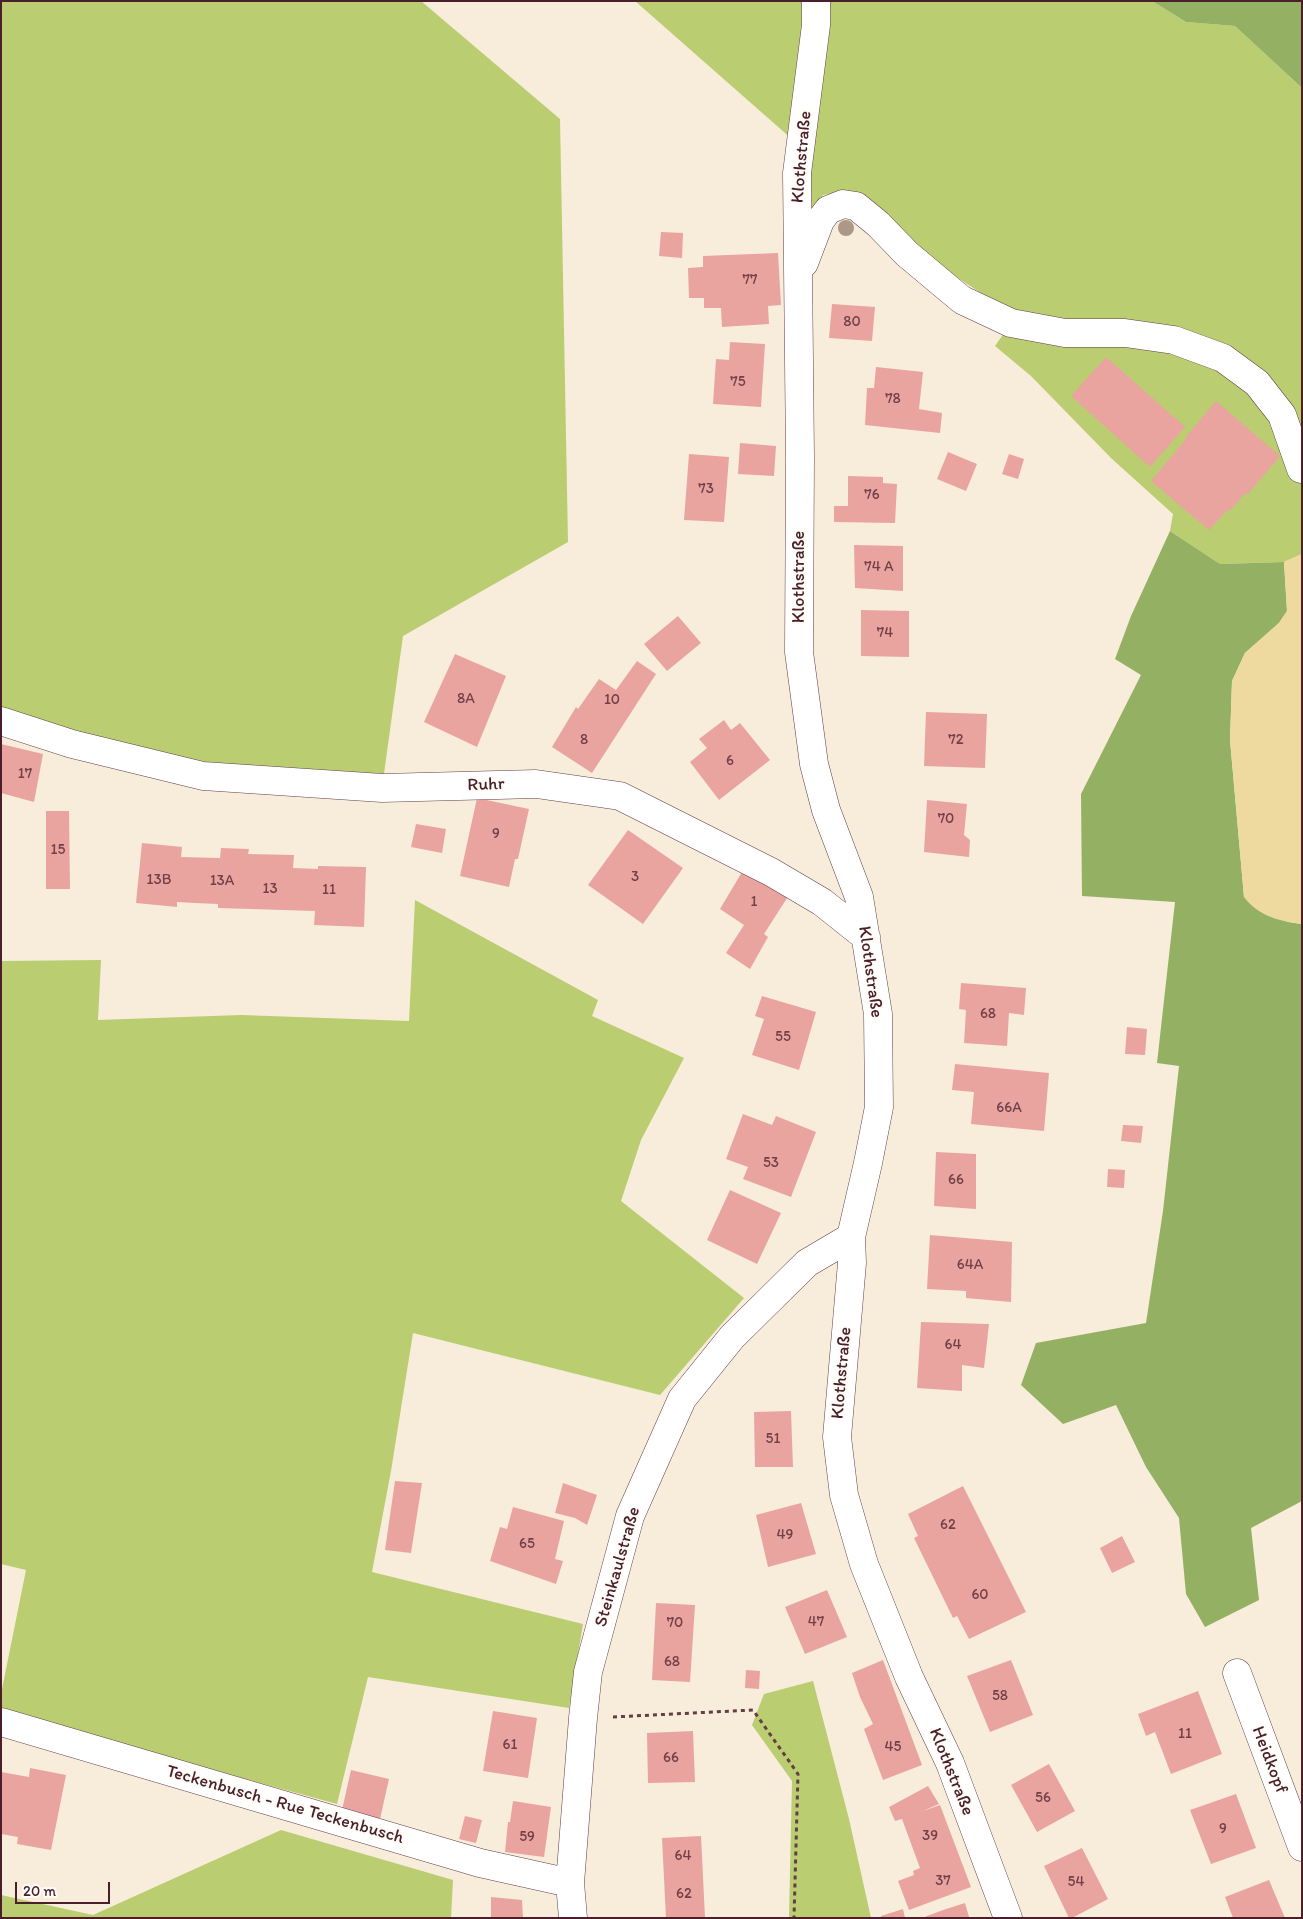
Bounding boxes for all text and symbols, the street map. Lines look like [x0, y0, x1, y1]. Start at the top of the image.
street label: Klothstraße [787, 110, 817, 204]
house number: 77 [743, 271, 757, 289]
house number: 80 [843, 313, 861, 331]
house number: 75 [730, 373, 746, 391]
house number: 78 [885, 390, 901, 408]
house number: 73 [698, 480, 714, 498]
house number: 76 [864, 486, 880, 504]
street label: Klothstraße [788, 531, 810, 623]
house number: 74 A [864, 558, 894, 576]
house number: 74 [877, 624, 893, 642]
house number: 8A [457, 690, 475, 708]
house number: 10 [604, 691, 620, 709]
house number: 8 [580, 731, 588, 749]
house number: 72 [948, 731, 964, 749]
house number: 6 [726, 752, 734, 770]
house number: 17 [18, 765, 32, 783]
street label: Ruhr [467, 774, 505, 796]
house number: 70 [938, 810, 954, 828]
house number: 9 [492, 825, 500, 843]
house number: 15 [51, 841, 65, 859]
house number: 3 [631, 868, 639, 886]
house number: 13B [147, 871, 171, 889]
house number: 13A [210, 872, 234, 890]
house number: 13 [262, 880, 278, 898]
house number: 11 [322, 881, 336, 899]
house number: 1 [751, 893, 757, 911]
street label: Klothstraße [853, 925, 887, 1019]
house number: 68 [980, 1005, 996, 1023]
house number: 55 [775, 1028, 791, 1046]
house number: 66A [996, 1099, 1022, 1117]
house number: 53 [763, 1154, 779, 1172]
house number: 66 [948, 1171, 964, 1189]
house number: 64A [957, 1256, 983, 1274]
street label: Klothstraße [827, 1326, 857, 1420]
house number: 64 [945, 1336, 961, 1354]
house number: 51 [766, 1430, 780, 1448]
street label: Steinkaulstraße [591, 1504, 645, 1630]
house number: 62 [940, 1516, 956, 1534]
house number: 49 [777, 1526, 793, 1544]
house number: 65 [519, 1535, 535, 1553]
house number: 60 [971, 1586, 989, 1604]
house number: 47 [808, 1613, 824, 1631]
house number: 70 [667, 1614, 683, 1632]
house number: 68 [664, 1653, 680, 1671]
house number: 58 [992, 1687, 1008, 1705]
street label: Heidkopf [1246, 1723, 1292, 1797]
street label: Klothstraße [924, 1725, 978, 1819]
house number: 11 [1178, 1725, 1192, 1743]
house number: 61 [503, 1736, 517, 1754]
house number: 45 [885, 1738, 901, 1756]
house number: 66 [663, 1749, 679, 1767]
street label: Teckenbusch - Rue Teckenbusch [164, 1761, 406, 1849]
house number: 56 [1035, 1789, 1051, 1807]
house number: 9 [1219, 1820, 1227, 1838]
house number: 39 [922, 1827, 938, 1845]
house number: 59 [519, 1828, 535, 1846]
house number: 64 [675, 1847, 691, 1865]
scale bar [18, 1872, 112, 1904]
house number: 37 [935, 1872, 951, 1890]
house number: 54 [1068, 1873, 1084, 1891]
text: 20 m [23, 1882, 56, 1900]
house number: 62 [676, 1885, 692, 1903]

